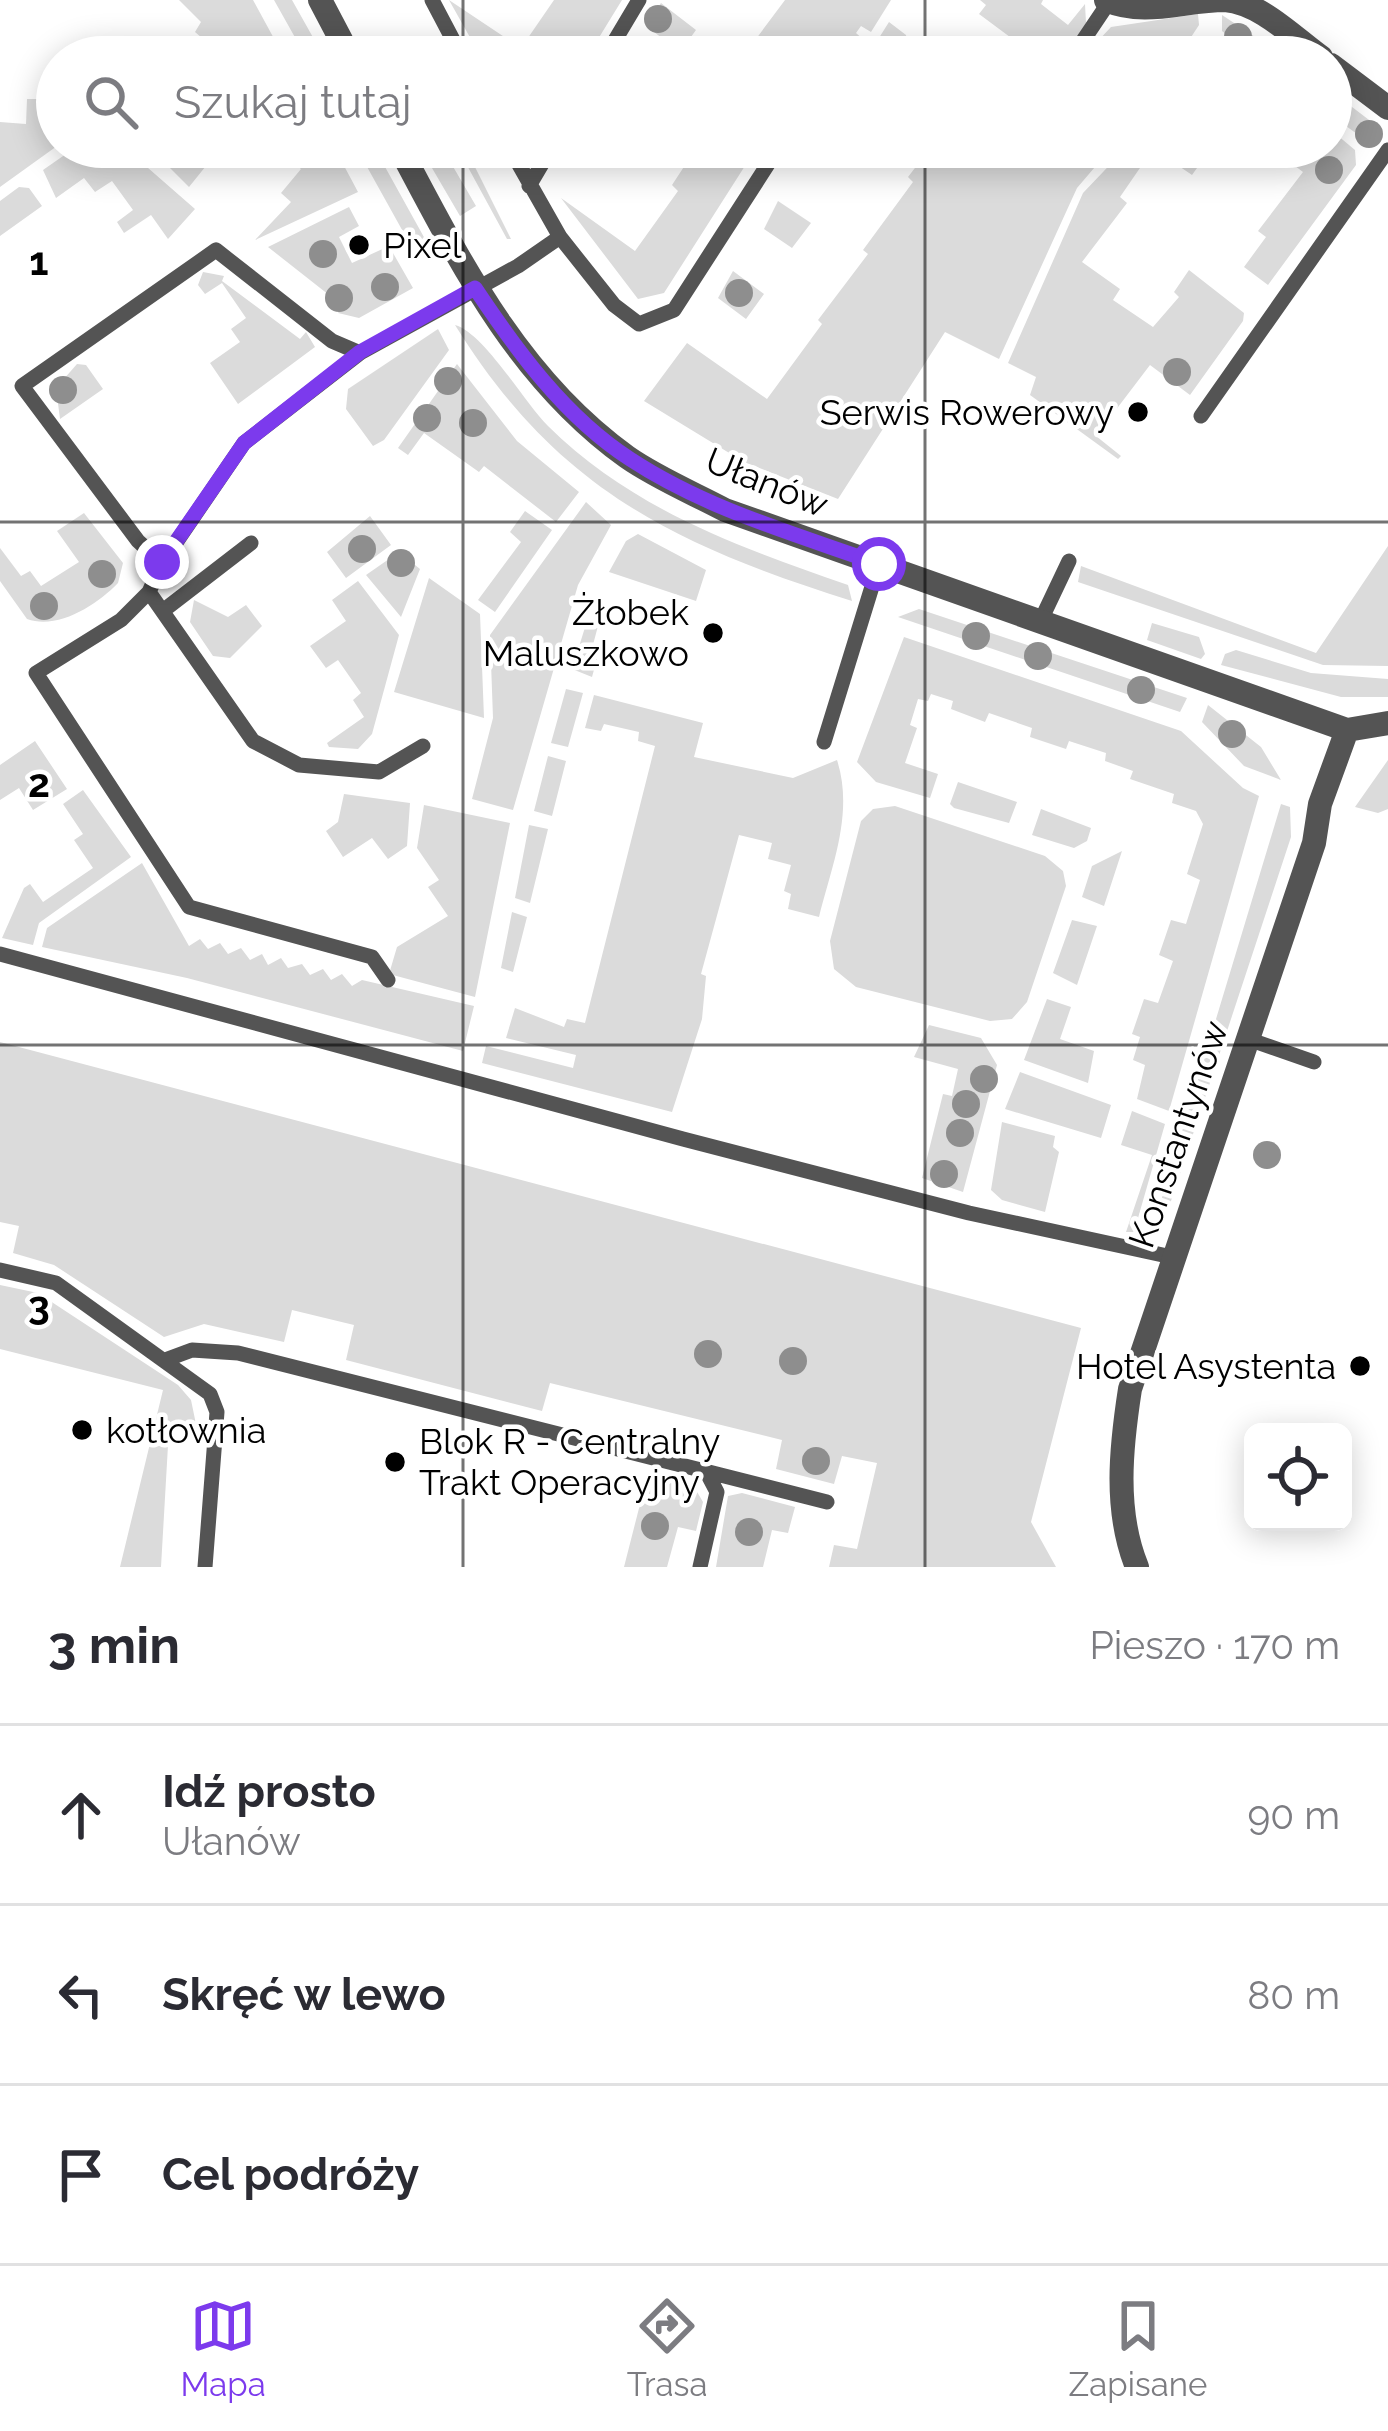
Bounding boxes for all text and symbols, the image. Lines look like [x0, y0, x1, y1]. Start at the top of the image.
search box [36, 36, 1352, 168]
icon: search [78, 69, 144, 135]
text: Szukaj tutaj [174, 76, 412, 129]
place label: Pixel [383, 224, 462, 266]
marker: Pixel [346, 232, 372, 258]
text: 1 [29, 238, 49, 284]
place label: Serwis Rowerowy [820, 391, 1114, 433]
marker: Serwis Rowerowy [1125, 399, 1151, 425]
street label: Ułanów [700, 439, 834, 525]
route end [135, 535, 189, 589]
route start [852, 537, 906, 591]
place label: Żłobek Maluszkowo [483, 591, 689, 674]
marker: Żłobek Maluszkowo [700, 620, 726, 646]
text: 2 [28, 760, 50, 806]
street label: Konstantynów [1120, 1015, 1236, 1253]
text: 3 [28, 1282, 50, 1328]
place label: Hotel Asystenta [1076, 1345, 1336, 1387]
marker: Hotel Asystenta [1347, 1353, 1373, 1379]
place label: kotłownia [106, 1409, 266, 1451]
marker: kotłownia [69, 1417, 95, 1443]
place label: Blok R - Centralny Trakt Operacyjny [419, 1420, 720, 1503]
map controls [1244, 1423, 1352, 1531]
button: locate [1244, 1423, 1352, 1531]
marker: Blok R - Centralny Trakt Operacyjny [382, 1449, 408, 1475]
text: 3 min [48, 1615, 180, 1675]
text: Pieszo · 170 m [1089, 1622, 1340, 1668]
text: Idź prosto [162, 1765, 376, 1818]
icon: ahead [48, 1782, 114, 1848]
text: 90 m [1247, 1792, 1340, 1838]
text: Ułanów [162, 1818, 301, 1864]
icon: left [48, 1962, 114, 2028]
text: Skręć w lewo [162, 1968, 446, 2021]
text: 80 m [1247, 1972, 1340, 2018]
icon: arrive [48, 2142, 114, 2208]
text: Cel podróży [162, 2148, 419, 2201]
tab: Mapa [181, 2293, 266, 2404]
tab: Trasa [627, 2293, 707, 2404]
tab: Zapisane [1069, 2293, 1207, 2404]

